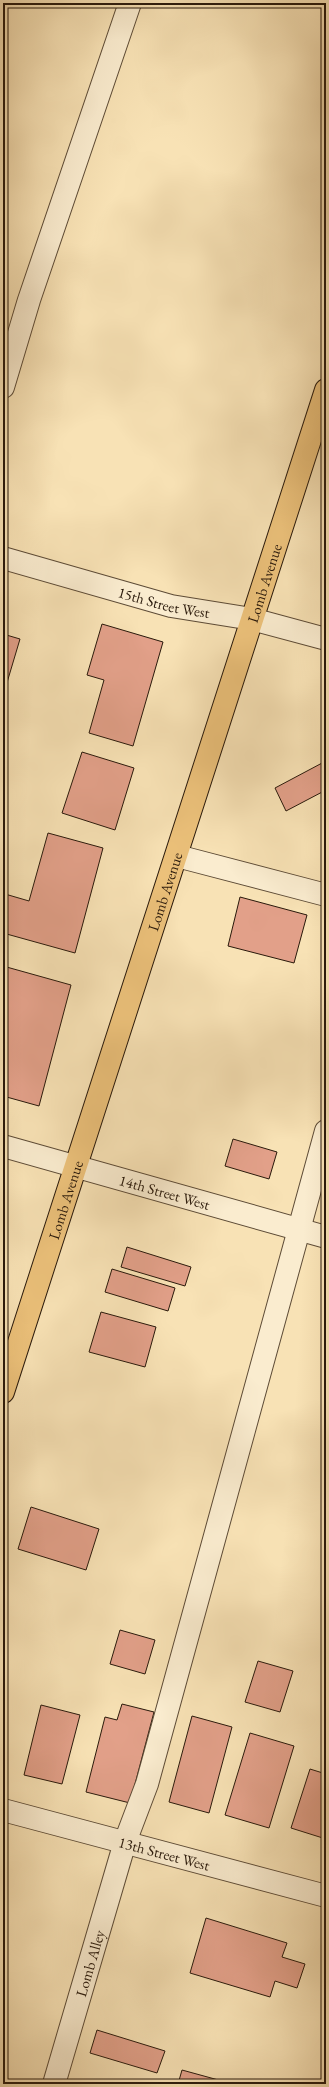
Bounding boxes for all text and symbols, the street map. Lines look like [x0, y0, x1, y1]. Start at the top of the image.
street label: Lomb Avenue [242, 541, 285, 625]
street label: 15th Street West [116, 582, 211, 622]
street label: Lomb Avenue [143, 849, 186, 933]
street label: Lomb Avenue [43, 1158, 87, 1242]
street label: 14th Street West [117, 1170, 213, 1213]
street label: 13th Street West [117, 1832, 212, 1874]
street label: Lomb Alley [71, 1927, 108, 1999]

